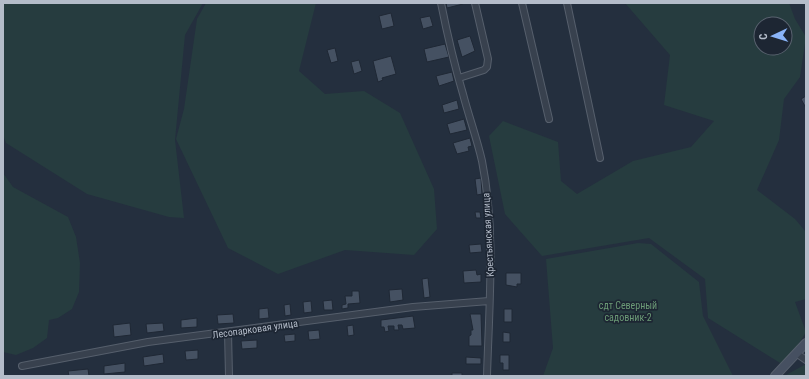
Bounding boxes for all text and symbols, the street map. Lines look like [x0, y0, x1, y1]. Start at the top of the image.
north arrow [753, 16, 793, 56]
text: С [757, 33, 770, 40]
street label: Крестьянская улица [480, 192, 496, 277]
park label: сдт Северный садовник-2 [599, 300, 657, 323]
street label: Лесопарковая улица [212, 318, 299, 340]

